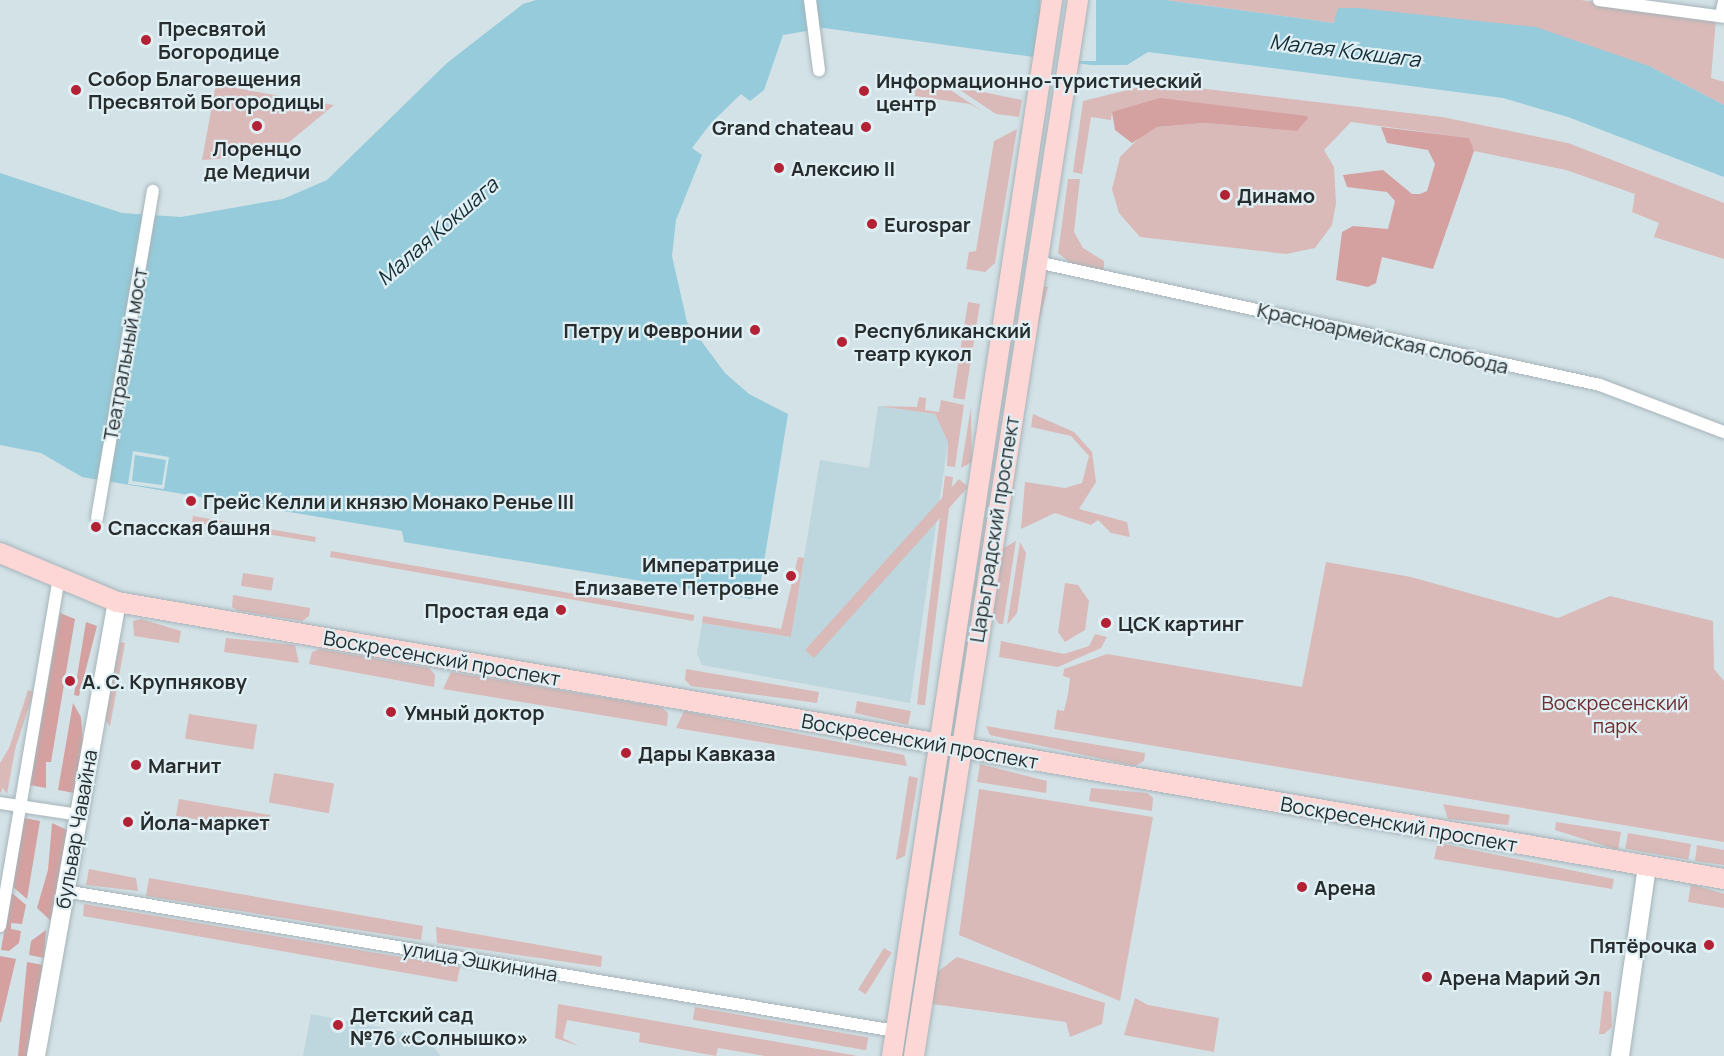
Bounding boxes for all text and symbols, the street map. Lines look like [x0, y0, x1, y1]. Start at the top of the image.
place label: Пресвятой Богородице [158, 16, 279, 63]
water label: Малая Кокшага [1268, 28, 1422, 72]
marker: Пресвятой Богородице [139, 33, 153, 47]
place label: Собор Благовещения Пресвятой Богородицы [88, 66, 324, 113]
place label: Информационно-туристический центр [876, 68, 1202, 115]
marker: Собор Благовещения Пресвятой Богородицы [69, 83, 83, 97]
marker: Информационно-туристический центр [857, 84, 871, 98]
place label: Grand chateau [712, 115, 854, 139]
marker: Лоренцо де Медичи [250, 119, 264, 133]
marker: Grand chateau [859, 120, 873, 134]
place label: Лоренцо де Медичи [204, 136, 310, 183]
place label: Алексию II [791, 156, 895, 180]
marker: Алексию II [772, 161, 786, 175]
water label: Малая Кокшага [371, 172, 503, 290]
place label: Динамо [1237, 183, 1315, 207]
marker: Динамо [1218, 188, 1232, 202]
place label: Eurospar [884, 212, 971, 236]
marker: Eurospar [865, 217, 879, 231]
street label: Театральный мост [98, 266, 152, 442]
street label: Красноармейская слобода [1255, 297, 1511, 379]
place label: Петру и Февронии [563, 318, 743, 342]
place label: Республиканский театр кукол [854, 318, 1031, 365]
marker: Петру и Февронии [748, 323, 762, 337]
marker: Республиканский театр кукол [835, 335, 849, 349]
street label: Царьградский проспект [964, 414, 1024, 644]
place label: Грейс Келли и князю Монако Ренье III [203, 489, 574, 513]
marker: Грейс Келли и князю Монако Ренье III [184, 494, 198, 508]
place label: Спасская башня [108, 515, 271, 539]
marker: Спасская башня [89, 520, 103, 534]
place label: Императрице Елизавете Петровне [574, 552, 779, 599]
marker: Императрице Елизавете Петровне [784, 569, 798, 583]
place label: Простая еда [425, 598, 549, 622]
marker: Простая еда [554, 603, 568, 617]
place label: ЦСК картинг [1118, 611, 1244, 635]
marker: ЦСК картинг [1099, 616, 1113, 630]
street label: Воскресенский проспект [322, 625, 562, 691]
place label: А. С. Крупнякову [82, 669, 247, 693]
marker: А. С. Крупнякову [63, 674, 77, 688]
park label: Воскресенский парк [1542, 690, 1688, 737]
place label: Умный доктор [404, 700, 544, 724]
marker: Умный доктор [382, 703, 400, 721]
street label: Воскресенский проспект [800, 708, 1040, 774]
place label: Дары Кавказа [638, 741, 776, 765]
marker: Дары Кавказа [619, 746, 633, 760]
street label: бульвар Чавайна [50, 748, 102, 910]
place label: Магнит [148, 753, 221, 777]
marker: Магнит [129, 758, 143, 772]
street label: Воскресенский проспект [1279, 791, 1519, 857]
place label: Йола-маркет [140, 810, 270, 834]
marker: Йола-маркет [121, 815, 135, 829]
place label: Арена [1314, 875, 1376, 899]
marker: Арена [1295, 880, 1309, 894]
place label: Пятёрочка [1590, 933, 1697, 957]
street label: улица Эшкинина [401, 936, 559, 986]
marker: Пятёрочка [1702, 938, 1716, 952]
place label: Арена Марий Эл [1439, 965, 1600, 989]
marker: Арена Марий Эл [1420, 970, 1434, 984]
place label: Детский сад №76 «Солнышко» [350, 1002, 528, 1049]
marker: Детский сад №76 «Солнышко» [331, 1018, 345, 1032]

